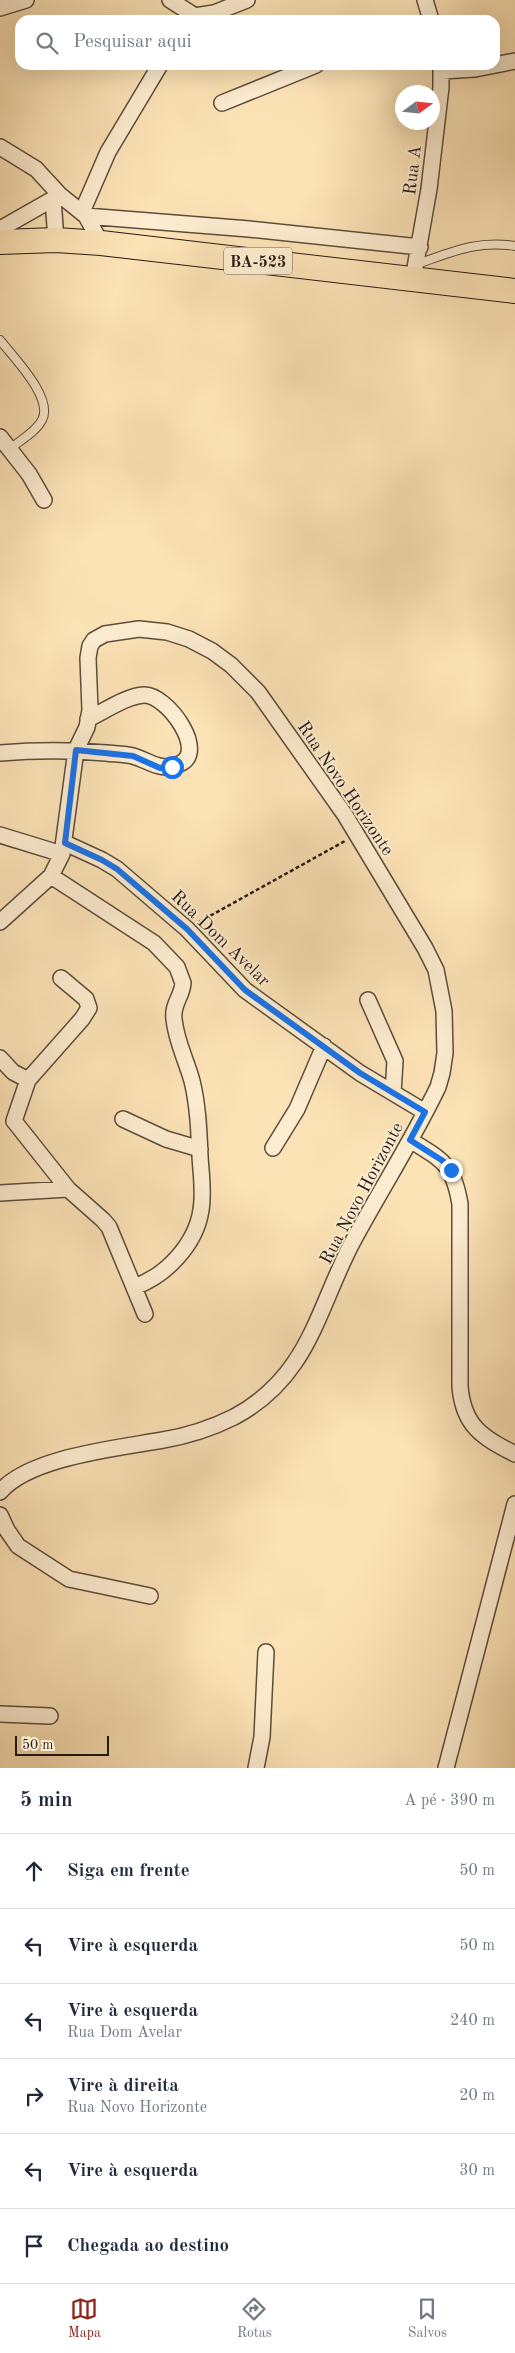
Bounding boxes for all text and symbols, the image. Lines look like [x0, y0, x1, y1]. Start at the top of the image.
search box [15, 15, 500, 70]
icon: search [33, 29, 61, 57]
text: Pesquisar aqui [73, 33, 192, 52]
north arrow [395, 85, 440, 130]
street label: Rua A [401, 144, 425, 196]
road number: BA-523 [224, 248, 292, 274]
street label: Rua Novo Horizonte [294, 718, 397, 859]
route start [161, 756, 184, 779]
street label: Rua Dom Avelar [168, 887, 274, 991]
street label: Rua Novo Horizonte [317, 1120, 407, 1267]
route end [440, 1159, 463, 1182]
scale bar [15, 1733, 109, 1756]
text: 50 m [22, 1738, 53, 1752]
text: 5 min [20, 1790, 73, 1811]
text: A pé · 390 m [404, 1793, 495, 1809]
icon: ahead [20, 1857, 48, 1885]
text: Siga em frente [67, 1862, 190, 1881]
text: 50 m [459, 1863, 495, 1879]
icon: left [20, 1932, 48, 1960]
text: Vire à esquerda [67, 1937, 198, 1956]
text: 50 m [459, 1938, 495, 1954]
text: Vire à esquerda [67, 2002, 198, 2021]
icon: left [20, 2007, 48, 2035]
text: 240 m [450, 2013, 495, 2029]
text: Rua Dom Avelar [67, 2025, 182, 2041]
text: Vire à direita [67, 2077, 179, 2096]
icon: right [20, 2082, 48, 2110]
text: 20 m [459, 2088, 495, 2104]
text: Rua Novo Horizonte [67, 2100, 207, 2116]
icon: left [20, 2157, 48, 2185]
text: Vire à esquerda [67, 2162, 198, 2181]
text: 30 m [459, 2163, 495, 2179]
icon: arrive [20, 2232, 48, 2260]
text: Chegada ao destino [67, 2237, 229, 2256]
tab: Mapa [68, 2295, 101, 2342]
tab: Rotas [237, 2295, 272, 2342]
tab: Salvos [408, 2295, 447, 2342]

